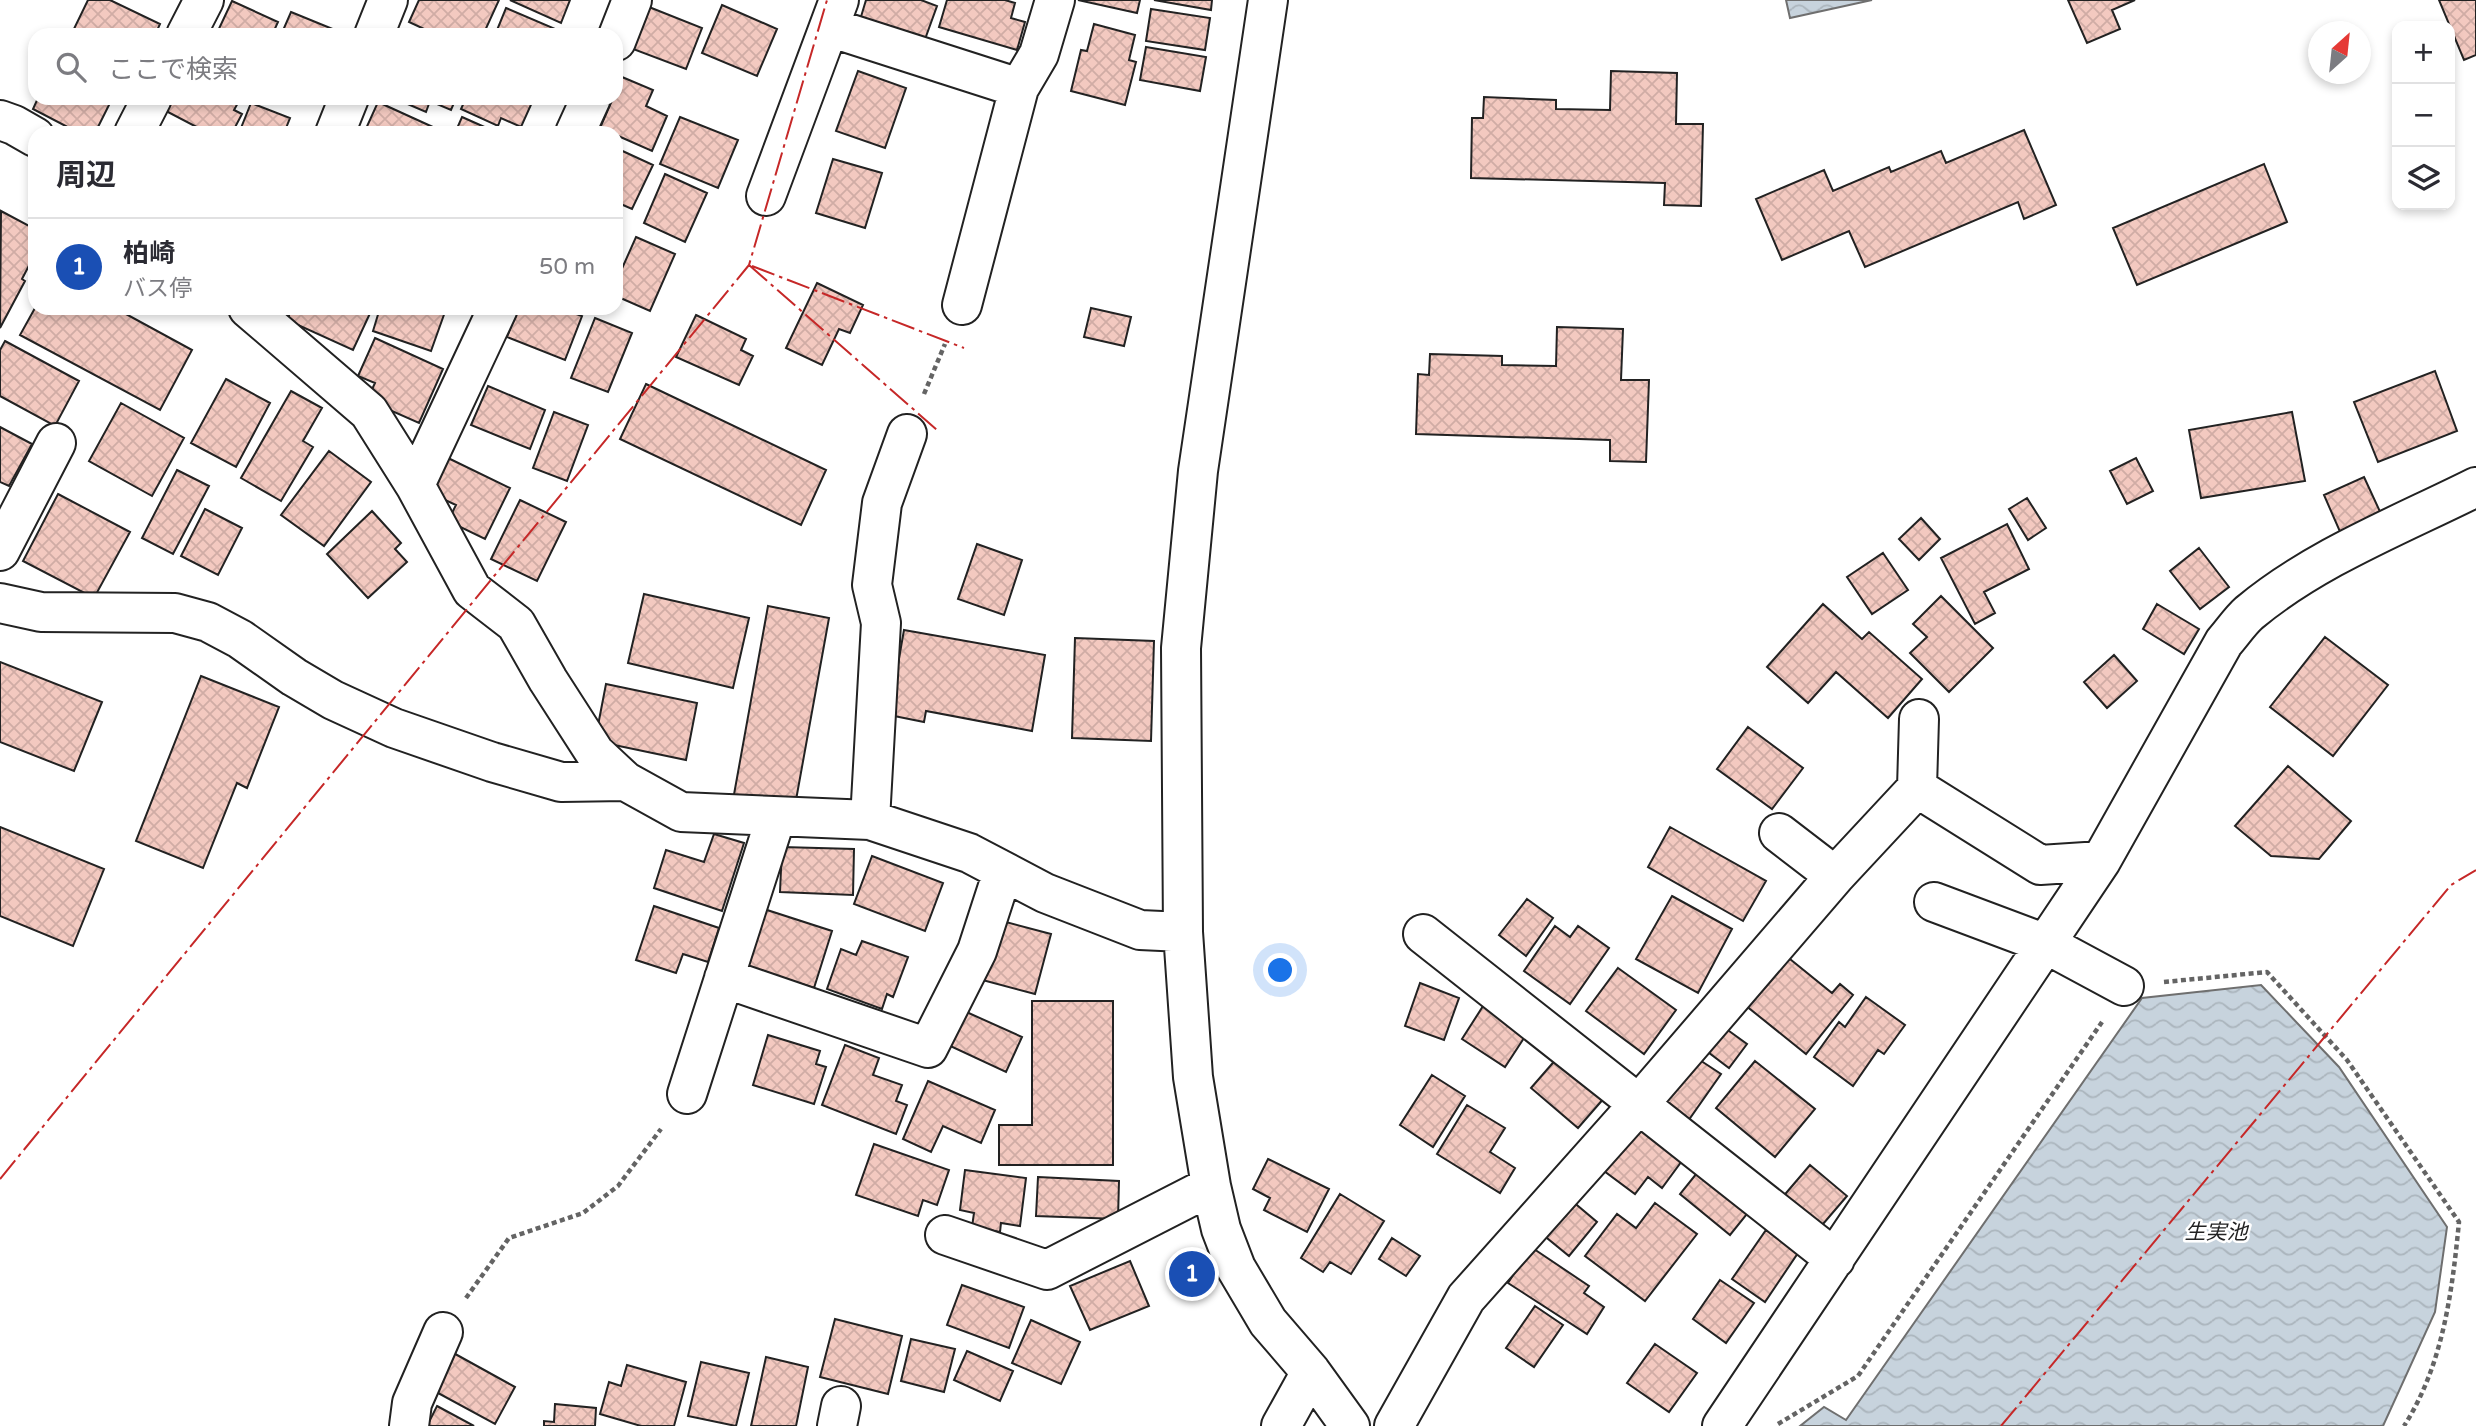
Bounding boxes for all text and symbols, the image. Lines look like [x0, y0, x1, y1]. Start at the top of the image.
north arrow [2308, 21, 2371, 84]
map controls [2392, 21, 2455, 210]
button: + [2392, 21, 2455, 84]
search box [28, 28, 623, 105]
icon: search [52, 48, 90, 86]
text: ここで検索 [108, 54, 238, 85]
button: − [2392, 84, 2455, 147]
button: layers [2392, 147, 2455, 210]
text: 周辺 [56, 157, 116, 194]
text: 柏崎 [123, 238, 175, 269]
text: 1 [72, 253, 86, 281]
text: 50 m [539, 253, 595, 281]
text: バス停 [123, 275, 192, 303]
your location [1263, 953, 1297, 987]
water label: 生実池 [2185, 1220, 2249, 1245]
pin: 1 [1169, 1248, 1215, 1300]

